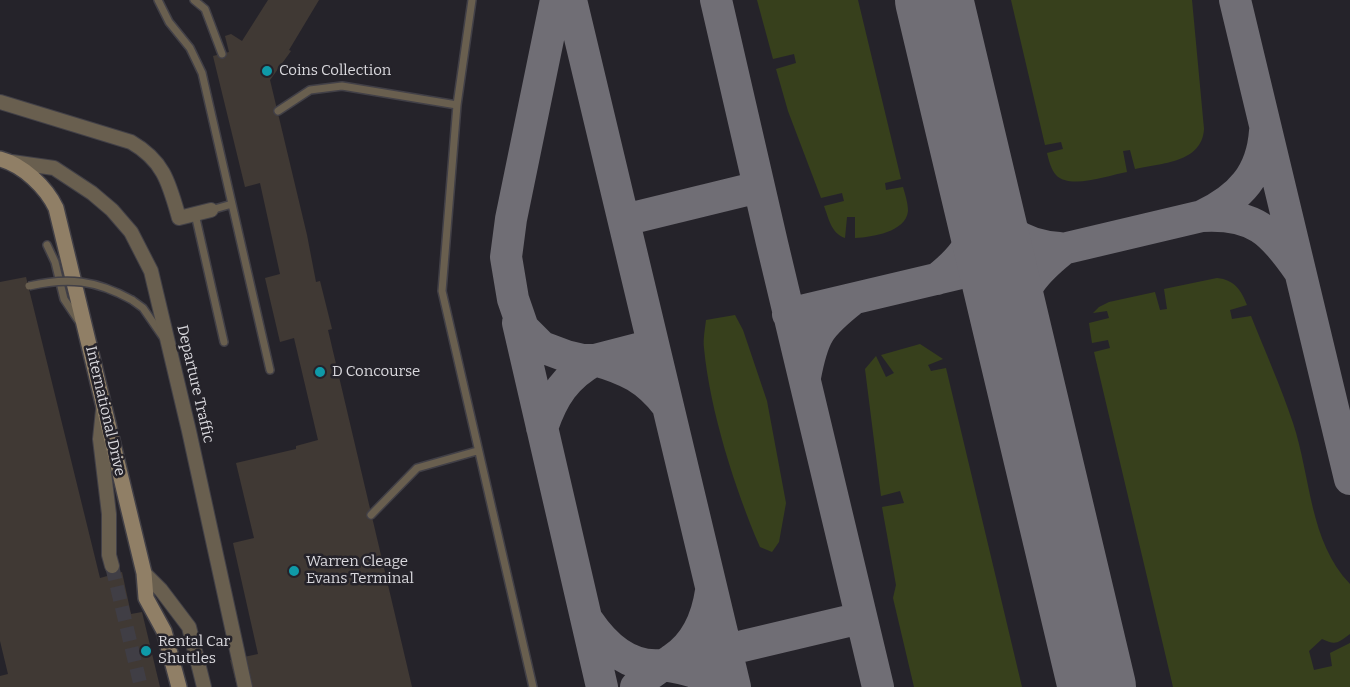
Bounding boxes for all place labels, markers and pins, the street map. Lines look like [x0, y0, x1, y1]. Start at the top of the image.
place label: Coins Collection [279, 62, 391, 80]
marker: Coins Collection [260, 64, 274, 78]
place label: D Concourse [332, 363, 420, 381]
marker: D Concourse [313, 365, 327, 379]
place label: Warren Cleage Evans Terminal [306, 553, 414, 588]
marker: Warren Cleage Evans Terminal [287, 564, 301, 578]
place label: Rental Car Shuttles [158, 633, 230, 668]
marker: Rental Car Shuttles [139, 644, 153, 658]

